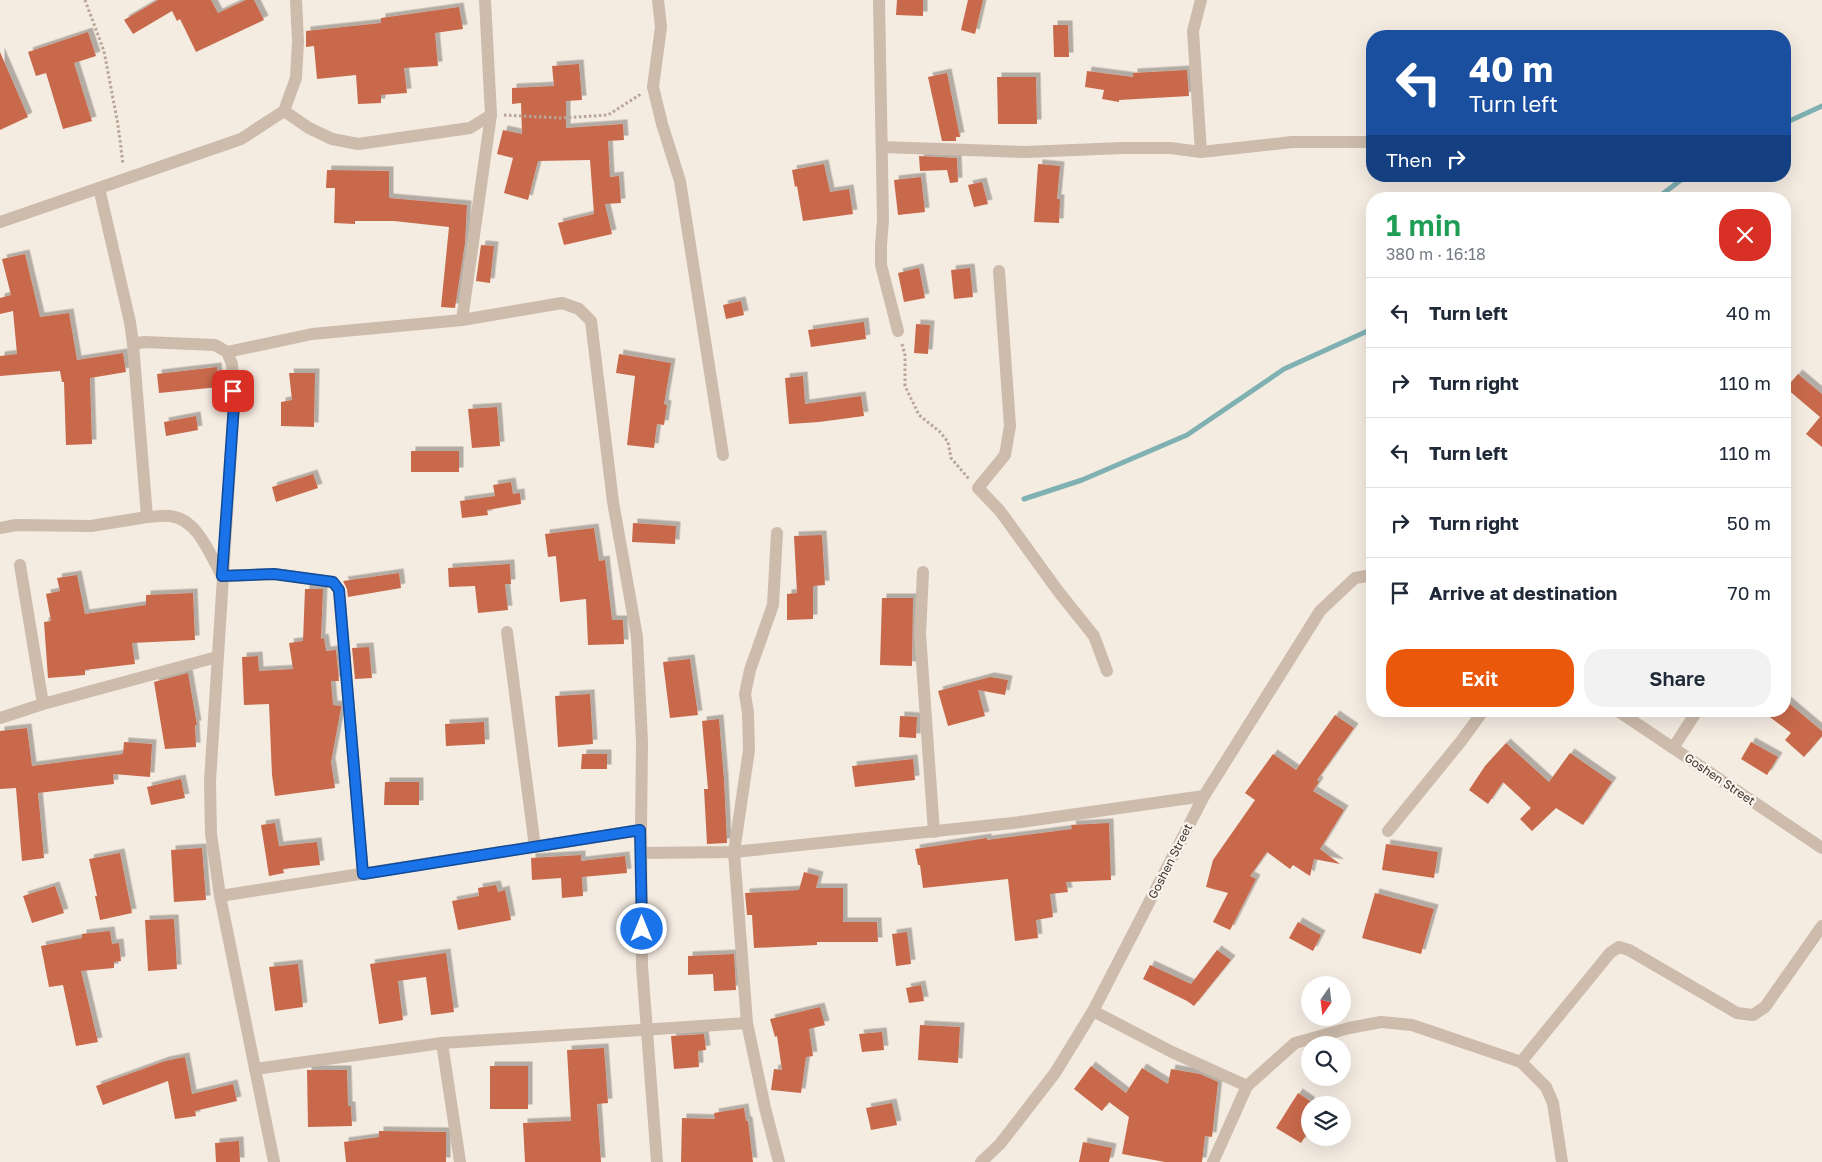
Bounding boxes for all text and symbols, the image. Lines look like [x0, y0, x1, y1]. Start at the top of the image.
text: 40 m [1469, 48, 1553, 90]
icon: left [1386, 50, 1451, 115]
text: Turn left [1469, 90, 1558, 117]
icon: right [1442, 145, 1470, 173]
text: Then [1386, 148, 1432, 171]
text: 1 min [1386, 207, 1461, 243]
button: close [1719, 209, 1771, 261]
text: 380 m · 16:18 [1386, 244, 1486, 264]
icon: left [1386, 299, 1414, 327]
text: Turn left [1429, 301, 1508, 324]
text: 40 m [1726, 301, 1771, 324]
icon: right [1386, 369, 1414, 397]
pin [212, 370, 254, 412]
text: Turn right [1429, 371, 1519, 394]
text: 110 m [1719, 371, 1771, 394]
icon: arrive [219, 377, 247, 405]
icon: left [1386, 439, 1414, 467]
text: Turn left [1429, 441, 1508, 464]
text: 110 m [1719, 441, 1771, 464]
icon: right [1386, 509, 1414, 537]
text: Turn right [1429, 511, 1519, 534]
text: 50 m [1727, 511, 1771, 534]
icon: arrive [1386, 579, 1414, 607]
text: Arrive at destination [1429, 581, 1617, 604]
text: 70 m [1728, 581, 1771, 604]
button: Exit [1386, 649, 1574, 707]
button: Share [1584, 649, 1771, 707]
street label: Goshen Street [1682, 750, 1758, 808]
street label: Goshen Street [1145, 821, 1195, 901]
position arrow [615, 902, 667, 954]
north arrow [1301, 976, 1351, 1026]
map controls [1301, 976, 1351, 1146]
button: search [1301, 1036, 1351, 1086]
button: layers [1301, 1096, 1351, 1146]

